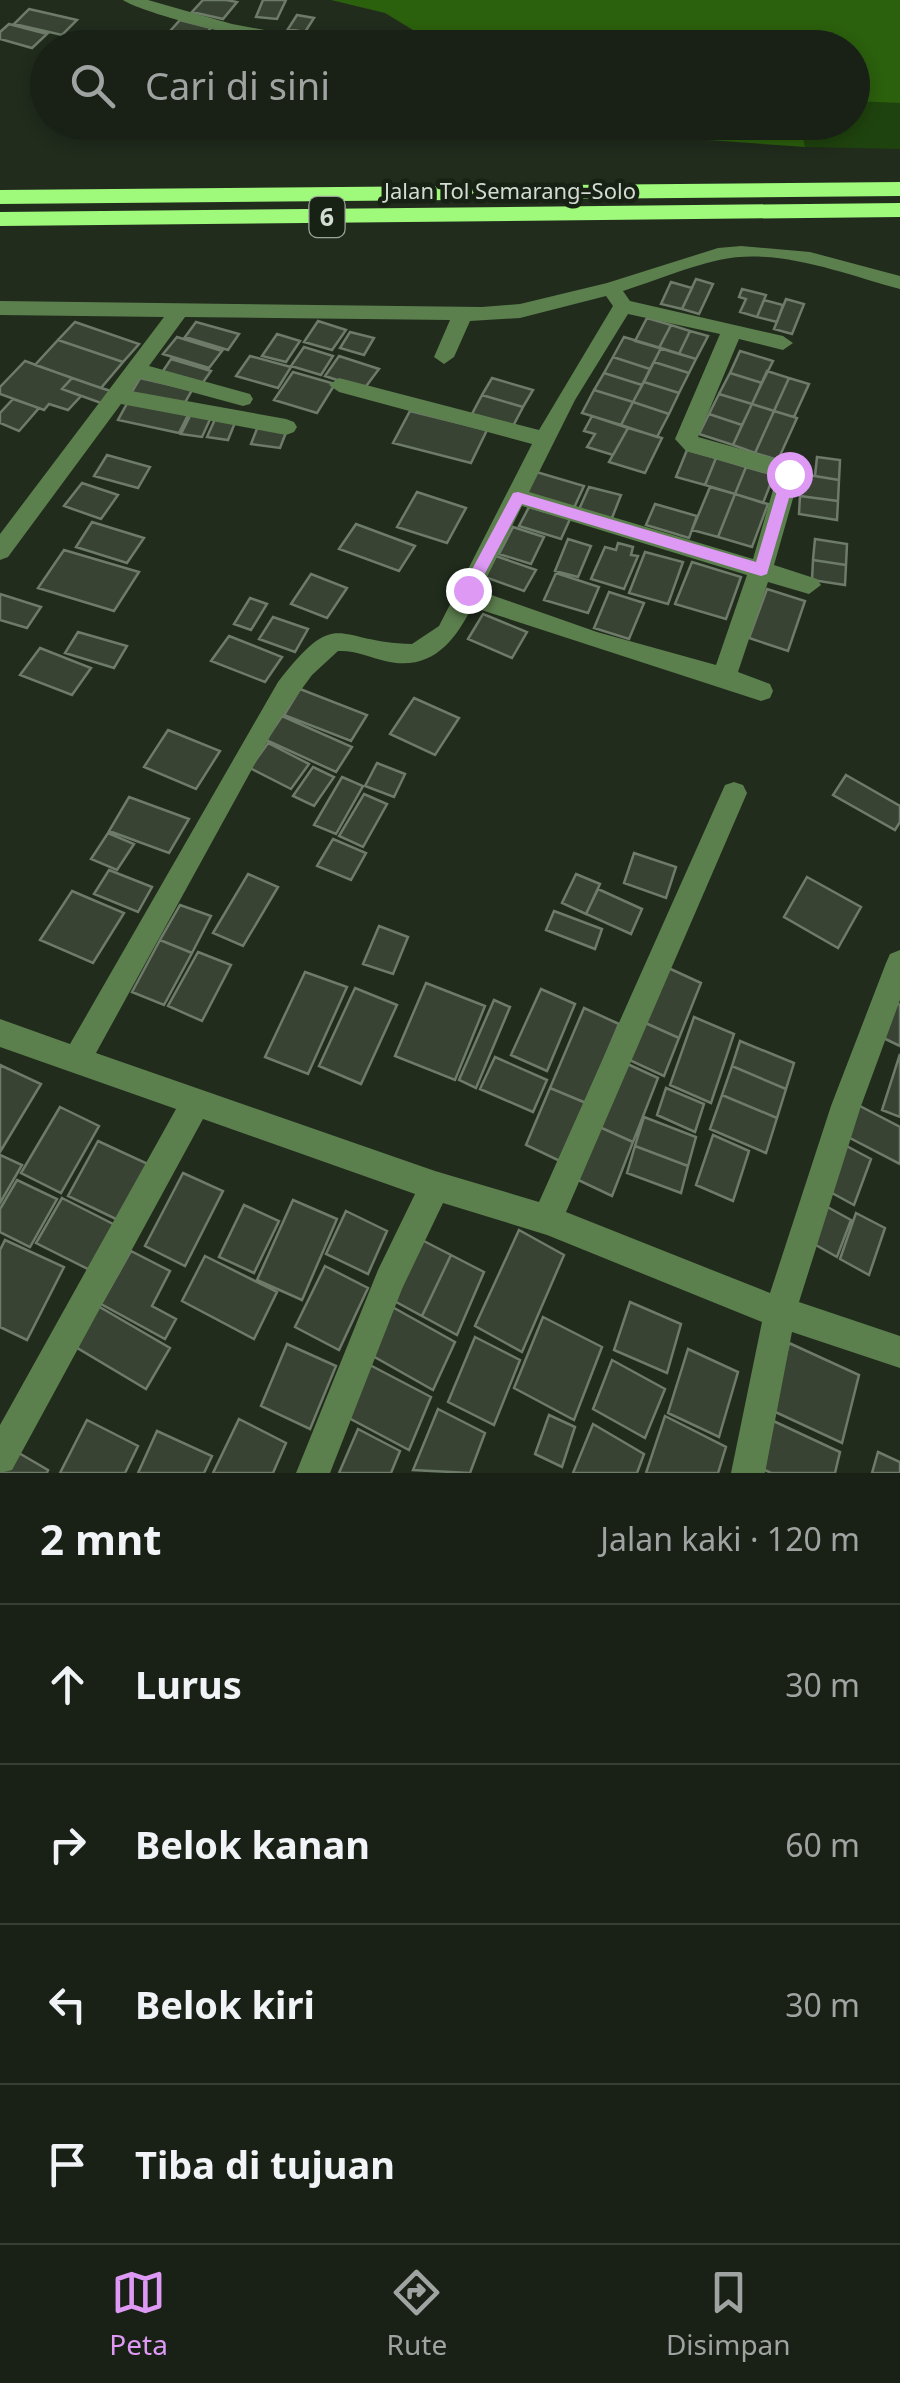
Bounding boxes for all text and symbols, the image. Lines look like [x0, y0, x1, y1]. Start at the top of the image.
search box [30, 30, 870, 140]
icon: search [65, 58, 120, 113]
text: Cari di sini [145, 59, 330, 111]
street label: Jalan Tol Semarang–Solo [382, 175, 636, 205]
road number: 6 [310, 197, 344, 237]
route start [767, 452, 813, 498]
route end [446, 568, 492, 614]
text: 2 mnt [40, 1510, 161, 1567]
text: Jalan kaki · 120 m [600, 1517, 860, 1560]
icon: ahead [40, 1657, 95, 1712]
text: Lurus [135, 1658, 242, 1710]
text: 30 m [785, 1663, 860, 1706]
icon: right [40, 1817, 95, 1872]
text: Belok kanan [135, 1818, 370, 1870]
text: 60 m [785, 1823, 860, 1866]
icon: left [40, 1977, 95, 2032]
text: Belok kiri [135, 1978, 315, 2030]
text: 30 m [785, 1983, 860, 2026]
icon: arrive [40, 2137, 95, 2192]
text: Tiba di tujuan [135, 2138, 395, 2190]
tab: Peta [109, 2265, 168, 2363]
tab: Rute [387, 2265, 447, 2363]
tab: Disimpan [666, 2265, 791, 2363]

